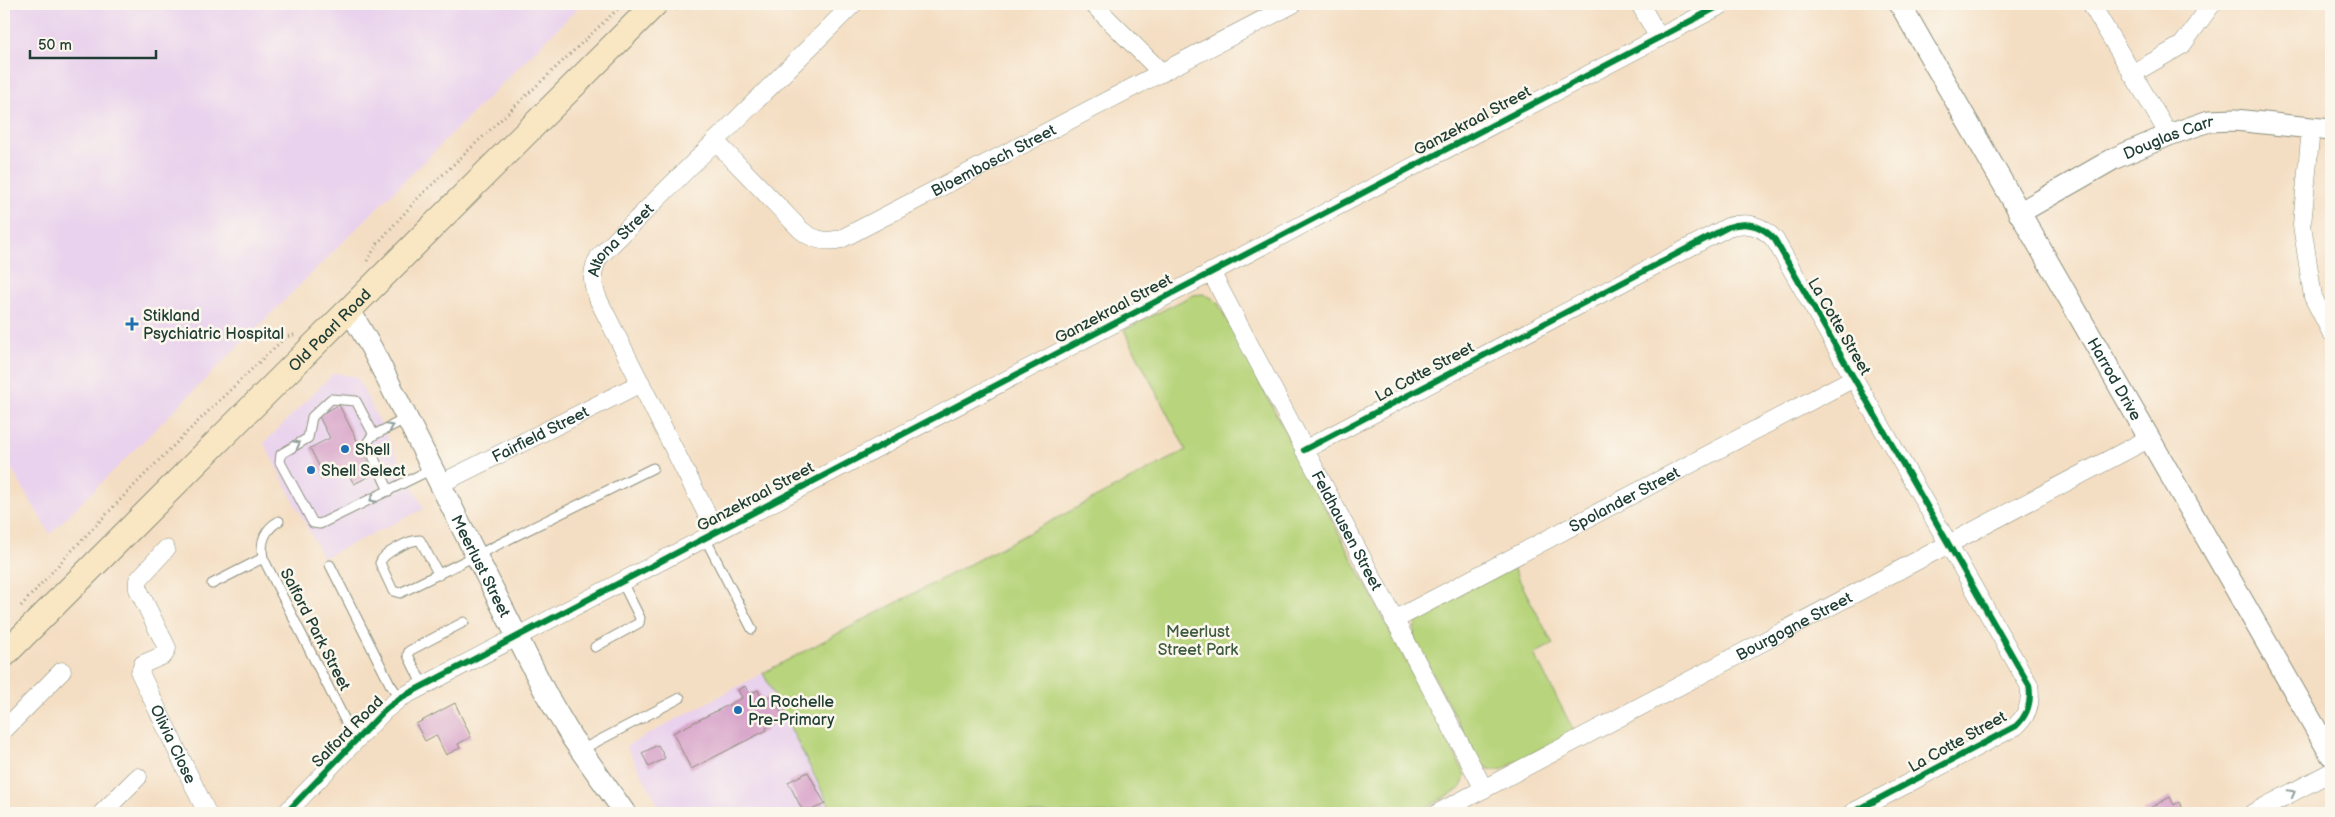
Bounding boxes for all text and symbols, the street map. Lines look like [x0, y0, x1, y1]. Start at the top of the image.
scale bar [30, 28, 156, 60]
text: 50 m [38, 36, 72, 55]
street label: Ganzekraal Street [1411, 82, 1535, 160]
street label: Douglas Carr [2121, 113, 2214, 164]
street label: Bloembosch Street [928, 121, 1059, 201]
street label: Altona Street [585, 200, 658, 278]
street label: Ganzekraal Street [1052, 270, 1176, 348]
street label: La Cotte Street [1803, 275, 1874, 379]
street label: Old Paarl Road [285, 285, 376, 376]
place label: Stikland Psychiatric Hospital [143, 307, 284, 344]
marker: Stikland Psychiatric Hospital [125, 317, 139, 331]
street label: Harrod Drive [2083, 335, 2145, 425]
street label: La Cotte Street [1372, 338, 1477, 406]
street label: Fairfield Street [489, 403, 592, 467]
one-way arrow [385, 423, 394, 433]
one-way arrow [292, 440, 301, 450]
place label: Shell [355, 441, 390, 460]
marker: Shell [339, 443, 351, 455]
street label: Ganzekraal Street [694, 458, 818, 536]
place label: Shell Select [321, 462, 406, 481]
street label: Spolander Street [1566, 463, 1683, 537]
marker: Shell Select [305, 464, 317, 476]
street label: Feldhausen Street [1307, 468, 1385, 594]
one-way arrow [369, 493, 378, 503]
street label: Meerlust Street [446, 512, 514, 621]
street label: Salford Park Street [276, 565, 354, 694]
street label: Bourgogne Street [1733, 589, 1856, 665]
park label: Meerlust Street Park [1158, 623, 1238, 660]
street label: Salford Road [308, 692, 388, 772]
place label: La Rochelle Pre-Primary [748, 693, 835, 730]
street label: Olivia Close [146, 702, 200, 787]
marker: La Rochelle Pre-Primary [732, 704, 744, 716]
street label: La Cotte Street [1905, 708, 2010, 777]
one-way arrow [2287, 789, 2296, 799]

